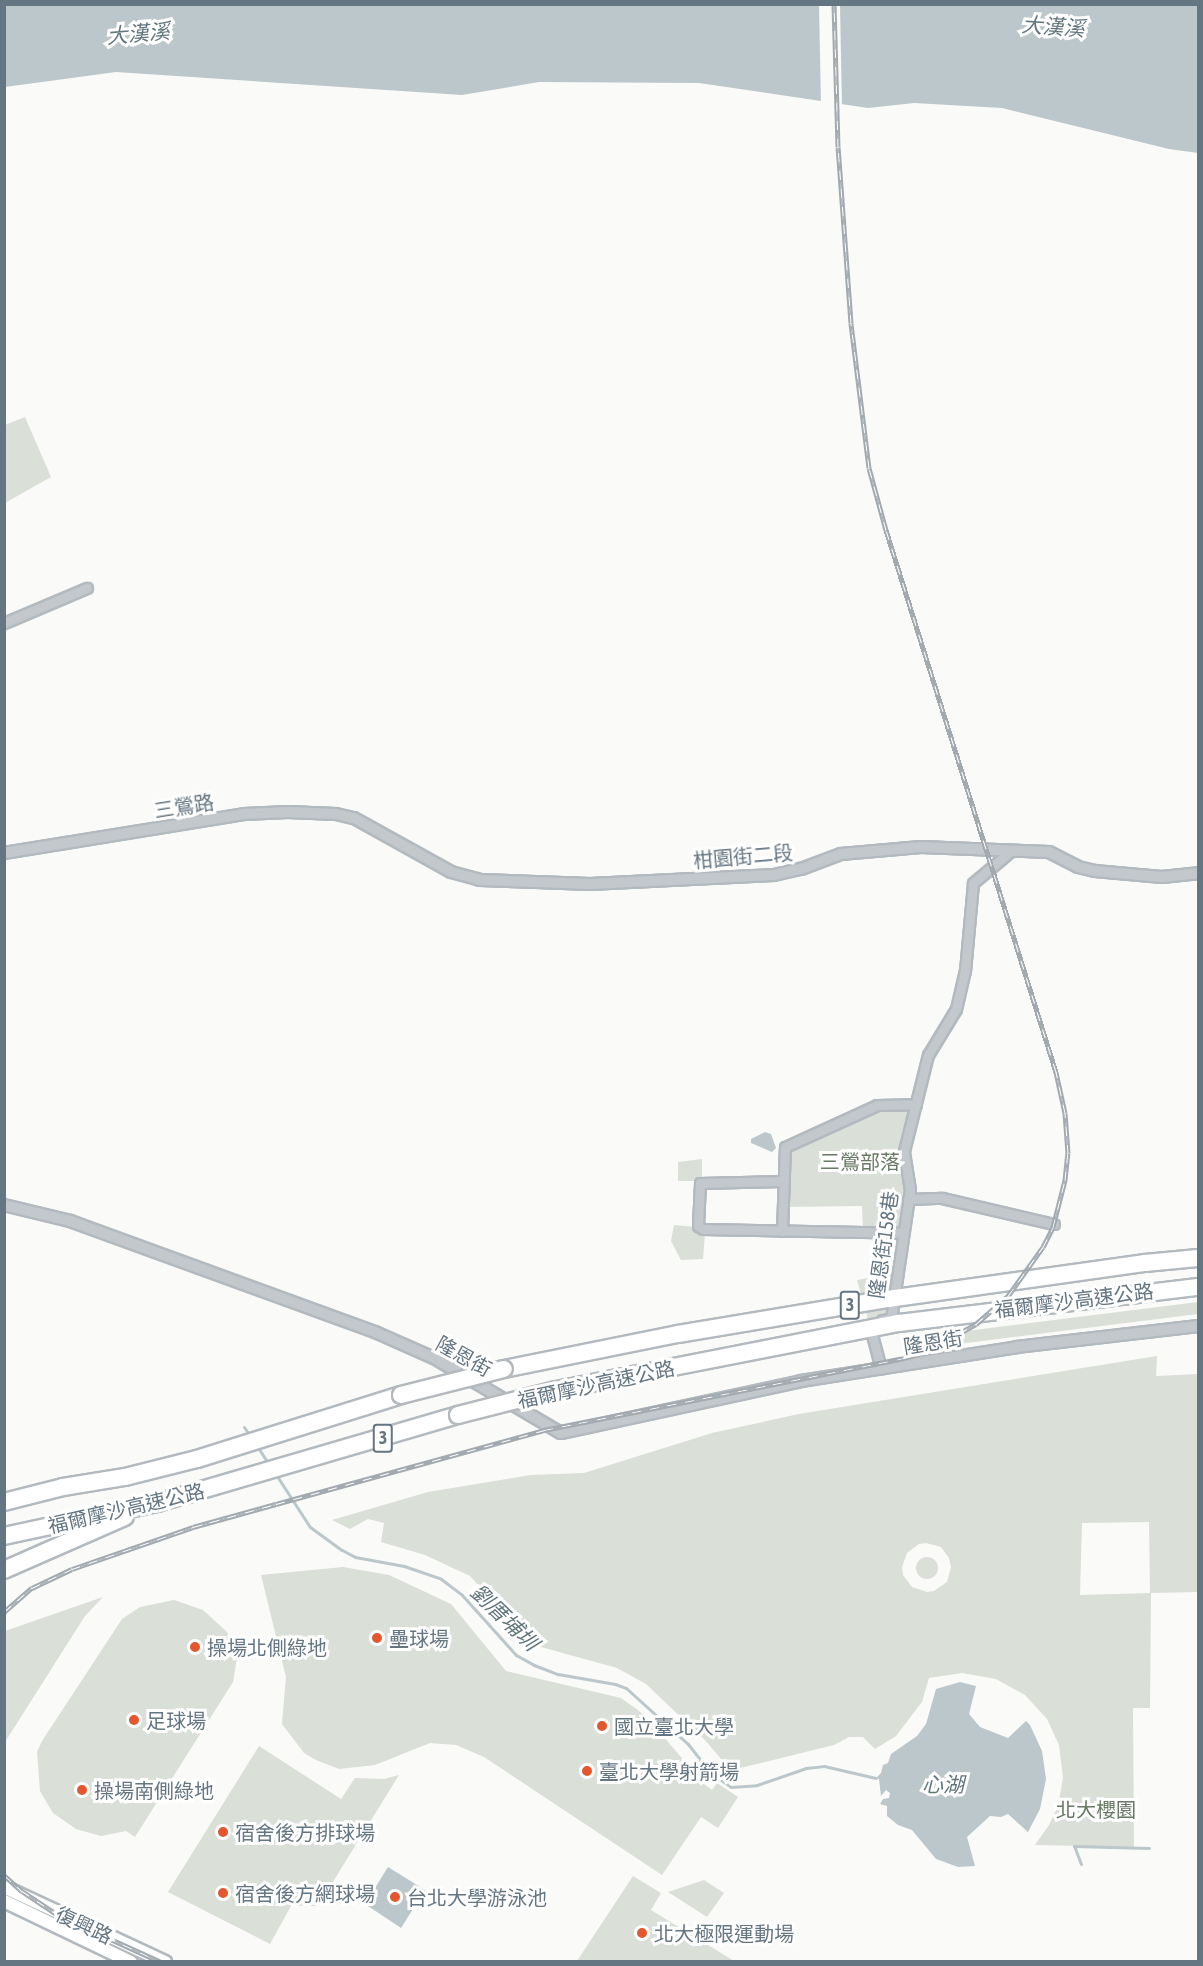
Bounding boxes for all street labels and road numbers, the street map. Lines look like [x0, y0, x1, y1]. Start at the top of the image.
street label: 三鶯路 [152, 789, 216, 823]
street label: 柑園街二段 [692, 840, 794, 872]
street label: 隆恩街158巷 [864, 1190, 902, 1300]
street label: 福爾摩沙高速公路 [993, 1278, 1155, 1322]
road number: 3 [840, 1290, 860, 1320]
street label: 隆恩街 [901, 1325, 965, 1359]
street label: 隆恩街 [432, 1331, 496, 1381]
street label: 福爾摩沙高速公路 [515, 1356, 677, 1412]
road number: 3 [372, 1423, 394, 1453]
street label: 福爾摩沙高速公路 [45, 1478, 207, 1538]
street label: 復興路 [52, 1901, 116, 1949]

